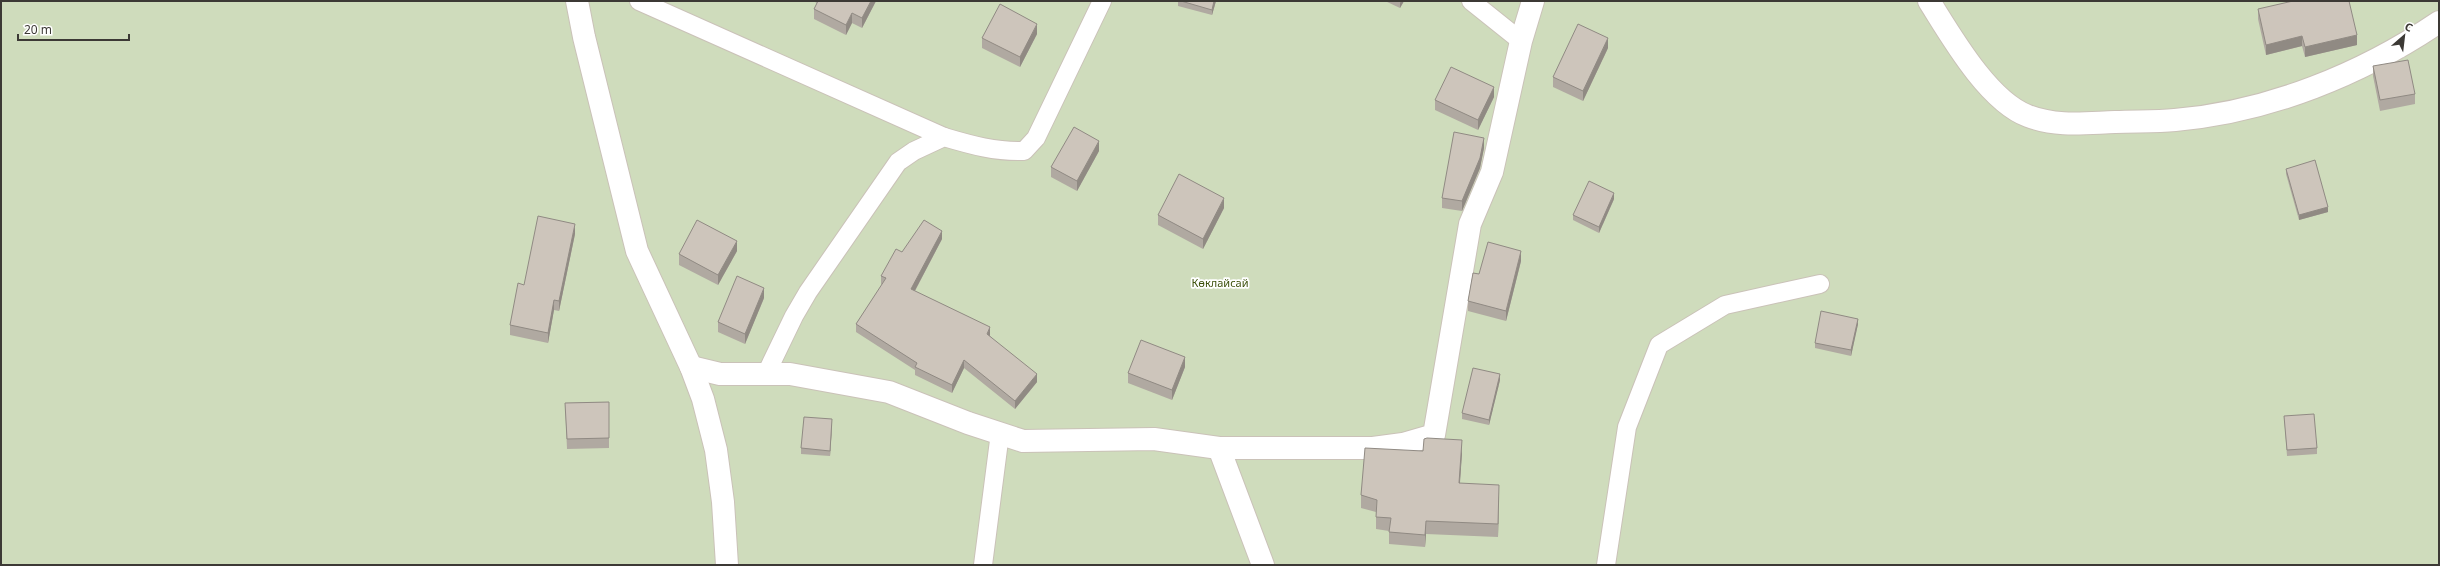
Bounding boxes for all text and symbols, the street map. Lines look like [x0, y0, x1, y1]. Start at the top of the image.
scale bar [18, 16, 129, 42]
north arrow [2384, 16, 2424, 56]
text: С [2402, 18, 2416, 35]
text: 20 m [24, 21, 52, 38]
park label: Көклайсай [1191, 275, 1249, 290]

